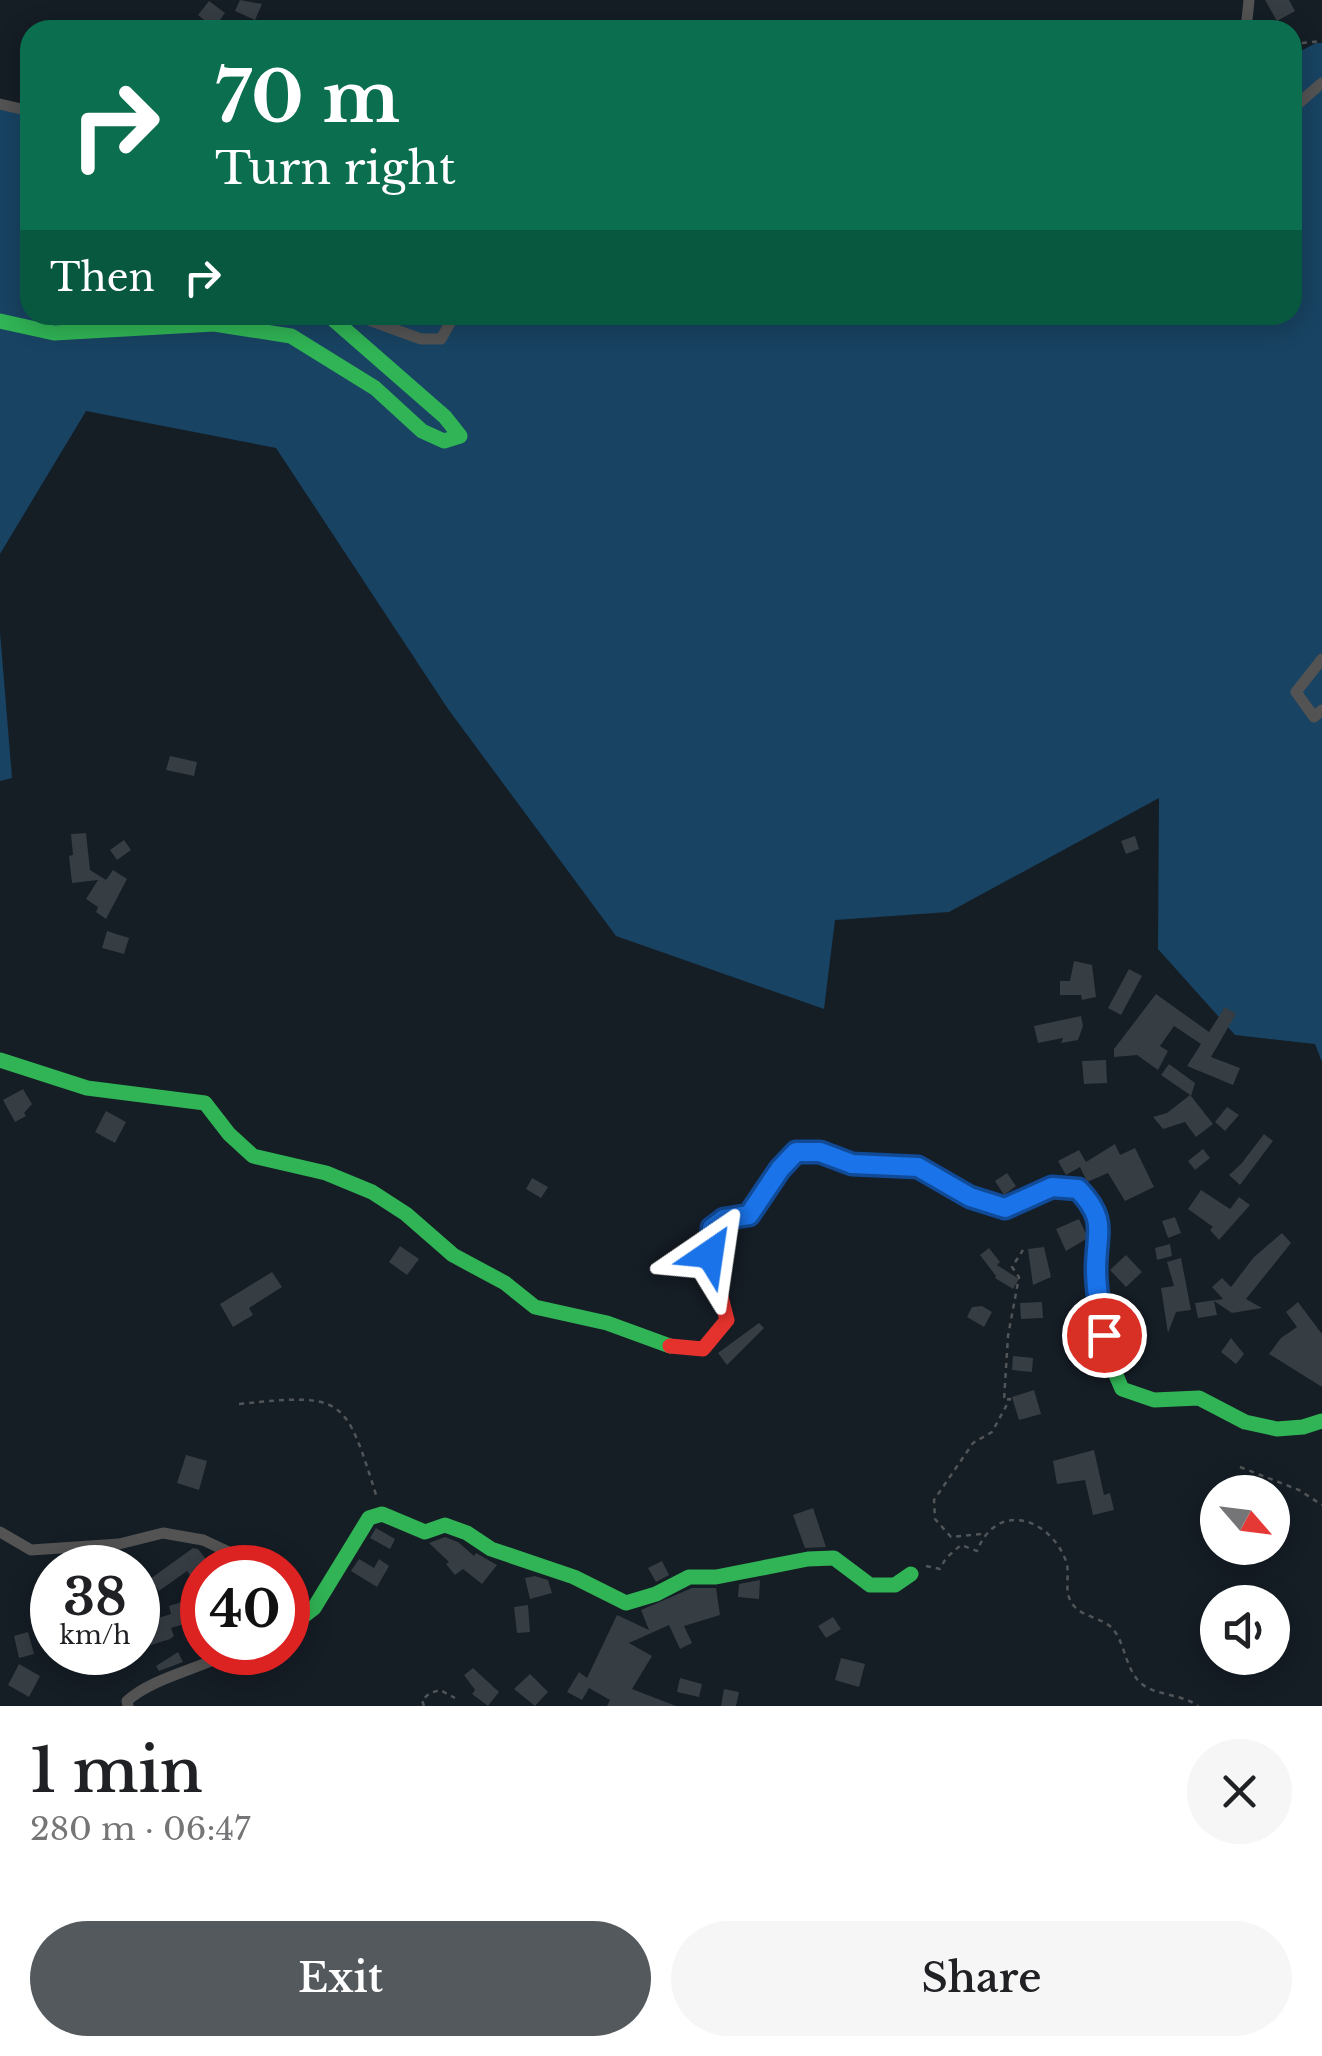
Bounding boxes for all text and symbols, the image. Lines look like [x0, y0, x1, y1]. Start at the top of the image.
text: 70 m [215, 54, 400, 141]
icon: right [50, 60, 180, 190]
text: Turn right [215, 140, 456, 196]
icon: right [175, 250, 230, 305]
text: Then [50, 254, 155, 301]
position arrow [658, 1202, 762, 1306]
pin [1062, 1293, 1147, 1378]
icon: arrive [1077, 1308, 1132, 1363]
north arrow [1200, 1475, 1290, 1565]
map controls [1200, 1475, 1290, 1675]
speed limit sign: 40 [180, 1545, 310, 1675]
text: 38 [63, 1566, 127, 1629]
button: sound [1200, 1585, 1290, 1675]
text: km/h [60, 1620, 130, 1651]
text: 1 min [30, 1734, 203, 1808]
button: close [1187, 1739, 1292, 1844]
text: 280 m · 06:47 [30, 1809, 250, 1849]
button: Exit [30, 1921, 651, 2036]
button: Share [671, 1921, 1292, 2036]

